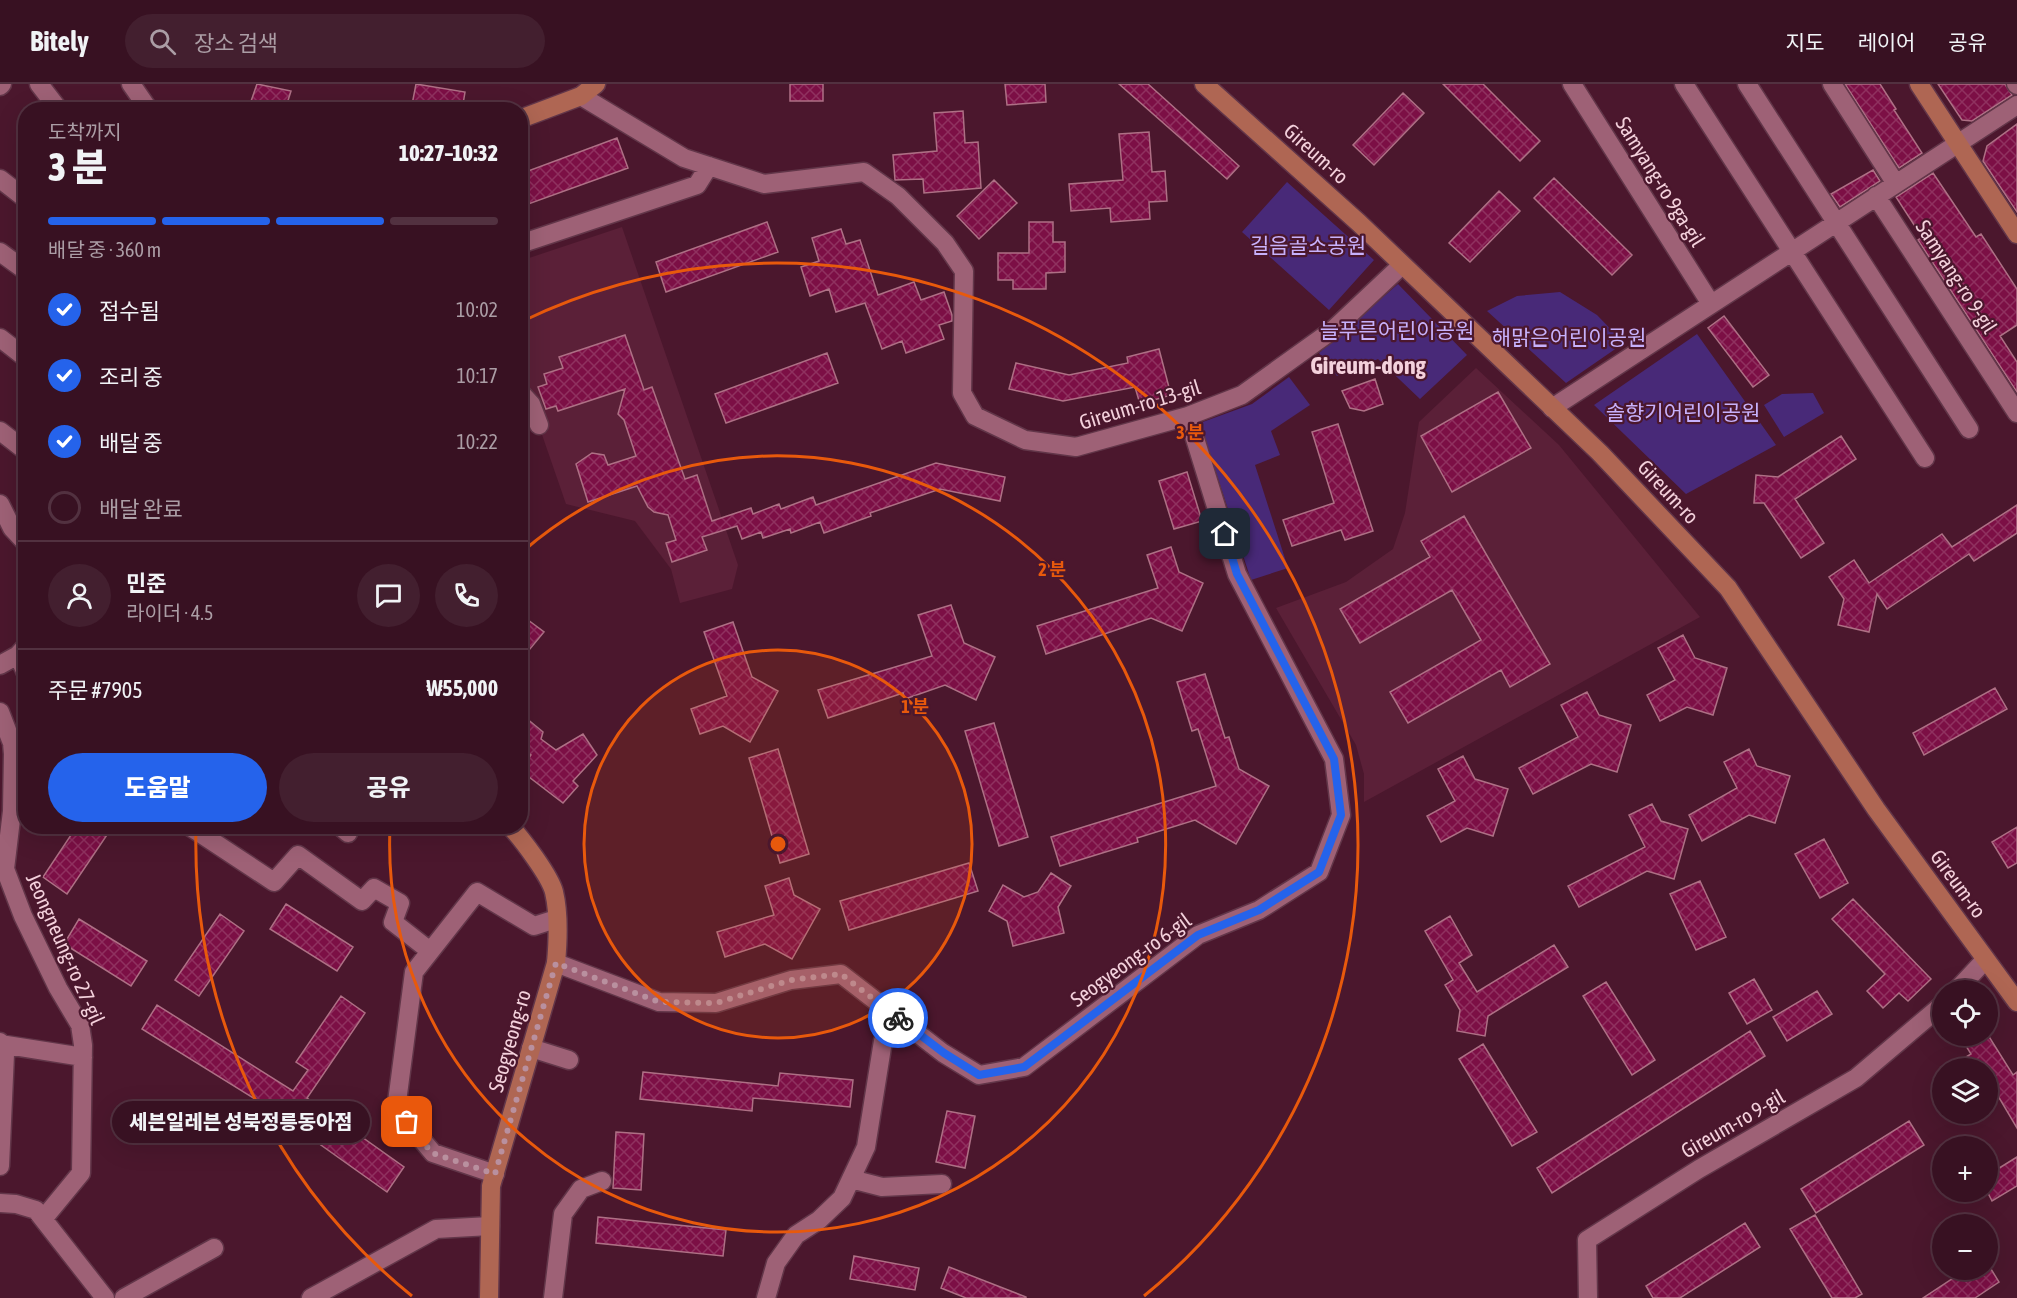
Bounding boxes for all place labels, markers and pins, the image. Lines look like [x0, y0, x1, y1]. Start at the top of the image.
pin [1199, 508, 1250, 559]
centre of rings [768, 834, 788, 854]
pin [381, 1096, 432, 1147]
callout: 세븐일레븐 성북정릉동아점 [113, 1101, 371, 1143]

